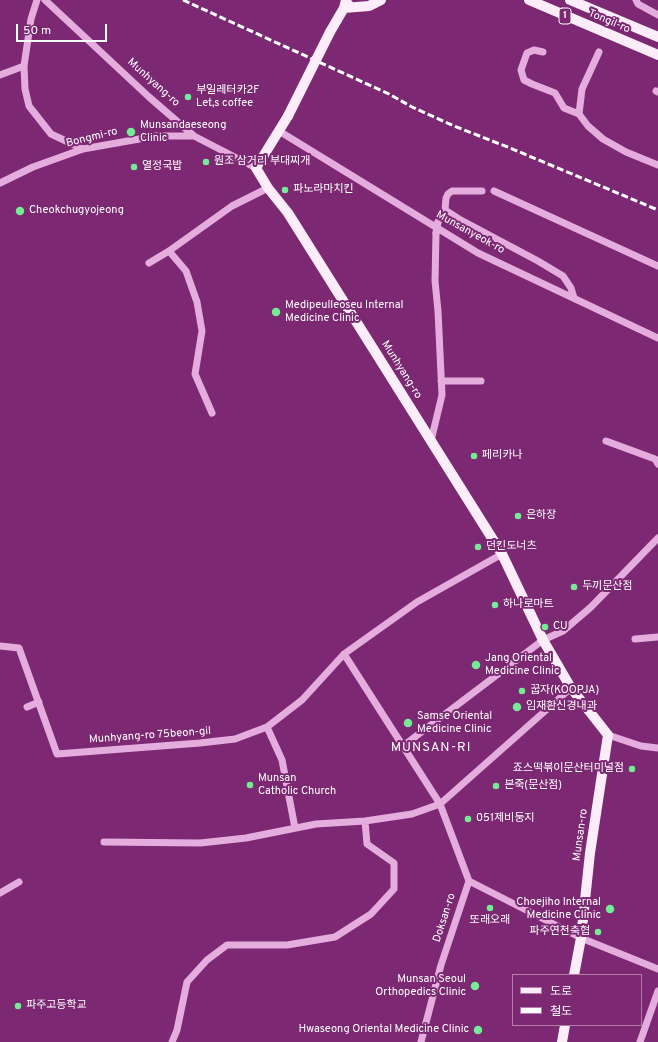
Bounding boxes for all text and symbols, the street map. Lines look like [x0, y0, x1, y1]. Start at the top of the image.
street label: Tongil-ro [586, 7, 632, 37]
road number: 1 [559, 8, 571, 24]
scale bar [18, 16, 109, 42]
text: 50 m [23, 23, 51, 39]
street label: Munhyang-ro [124, 56, 182, 110]
place label: 부일레터카2F Let,s coffee [196, 84, 260, 110]
marker: 부일레터카2F Let,s coffee [183, 92, 193, 102]
place label: Munsandaeseong Clinic [140, 119, 226, 145]
street label: Bongmi-ro [65, 125, 119, 151]
marker: Munsandaeseong Clinic [125, 126, 137, 138]
place label: 원조 삼거리 부대찌개 [214, 155, 310, 169]
marker: 원조 삼거리 부대찌개 [201, 157, 211, 167]
place label: 열정국밥 [142, 160, 182, 174]
marker: 열정국밥 [129, 162, 139, 172]
place label: 파노라마치킨 [293, 183, 354, 197]
marker: 파노라마치킨 [280, 185, 290, 195]
place label: Cheokchugyojeong [29, 204, 124, 218]
marker: Cheokchugyojeong [14, 205, 26, 217]
street label: Munsanyeok-ro [433, 209, 507, 257]
place label: Medipeulleoseu Internal Medicine Clinic [285, 299, 403, 325]
marker: Medipeulleoseu Internal Medicine Clinic [270, 306, 282, 318]
street label: Munhyang-ro [378, 338, 424, 402]
place label: 페리카나 [482, 449, 522, 463]
marker: 페리카나 [469, 451, 479, 461]
place label: 은하장 [526, 509, 556, 523]
marker: 은하장 [513, 511, 523, 521]
place label: 던킨도너츠 [486, 540, 537, 554]
marker: 던킨도너츠 [473, 542, 483, 552]
place label: 두끼문산점 [582, 580, 633, 594]
marker: 두끼문산점 [569, 582, 579, 592]
place label: 하나로마트 [503, 598, 554, 612]
marker: 하나로마트 [490, 600, 500, 610]
place label: CU [553, 620, 568, 634]
marker: CU [540, 622, 550, 632]
place label: Jang Oriental Medicine Clinic [485, 652, 559, 678]
marker: Jang Oriental Medicine Clinic [470, 659, 482, 671]
place label: 꿉자(KOOPJA) [530, 684, 599, 698]
marker: 꿉자(KOOPJA) [517, 686, 527, 696]
place label: 임재환신경내과 [526, 700, 597, 714]
marker: 임재환신경내과 [511, 701, 523, 713]
place label: Samse Oriental Medicine Clinic [417, 710, 492, 736]
marker: Samse Oriental Medicine Clinic [402, 717, 414, 729]
street label: Munhyang-ro 75beon-gil [89, 725, 211, 747]
district label: MUNSAN-RI [391, 740, 471, 756]
place label: 죠스떡볶이문산터미널점 [513, 762, 624, 776]
marker: 죠스떡볶이문산터미널점 [627, 764, 637, 774]
place label: Munsan Catholic Church [258, 772, 336, 798]
place label: 본죽(문산점) [504, 779, 562, 793]
marker: Munsan Catholic Church [245, 780, 255, 790]
marker: 본죽(문산점) [491, 781, 501, 791]
street label: Munsan-ro [571, 808, 591, 862]
place label: 051제비둥지 [476, 812, 534, 826]
marker: 051제비둥지 [463, 814, 473, 824]
street label: Doksan-ro [431, 892, 459, 944]
place label: Choejiho Internal Medicine Clinic [516, 896, 601, 922]
marker: 또래오래 [485, 903, 495, 913]
marker: Choejiho Internal Medicine Clinic [604, 903, 616, 915]
place label: 또래오래 [470, 914, 510, 928]
place label: 파주연천축협 [529, 925, 590, 939]
marker: 파주연천축협 [593, 927, 603, 937]
place label: Munsan Seoul Orthopedics Clinic [375, 973, 466, 999]
legend [512, 974, 642, 1026]
marker: Munsan Seoul Orthopedics Clinic [469, 980, 481, 992]
text: 도로 [550, 984, 572, 1000]
place label: 파주고등학교 [26, 999, 87, 1013]
marker: 파주고등학교 [13, 1001, 23, 1011]
text: 철도 [550, 1004, 572, 1020]
place label: Hwaseong Oriental Medicine Clinic [299, 1023, 469, 1037]
marker: Hwaseong Oriental Medicine Clinic [472, 1024, 484, 1036]

